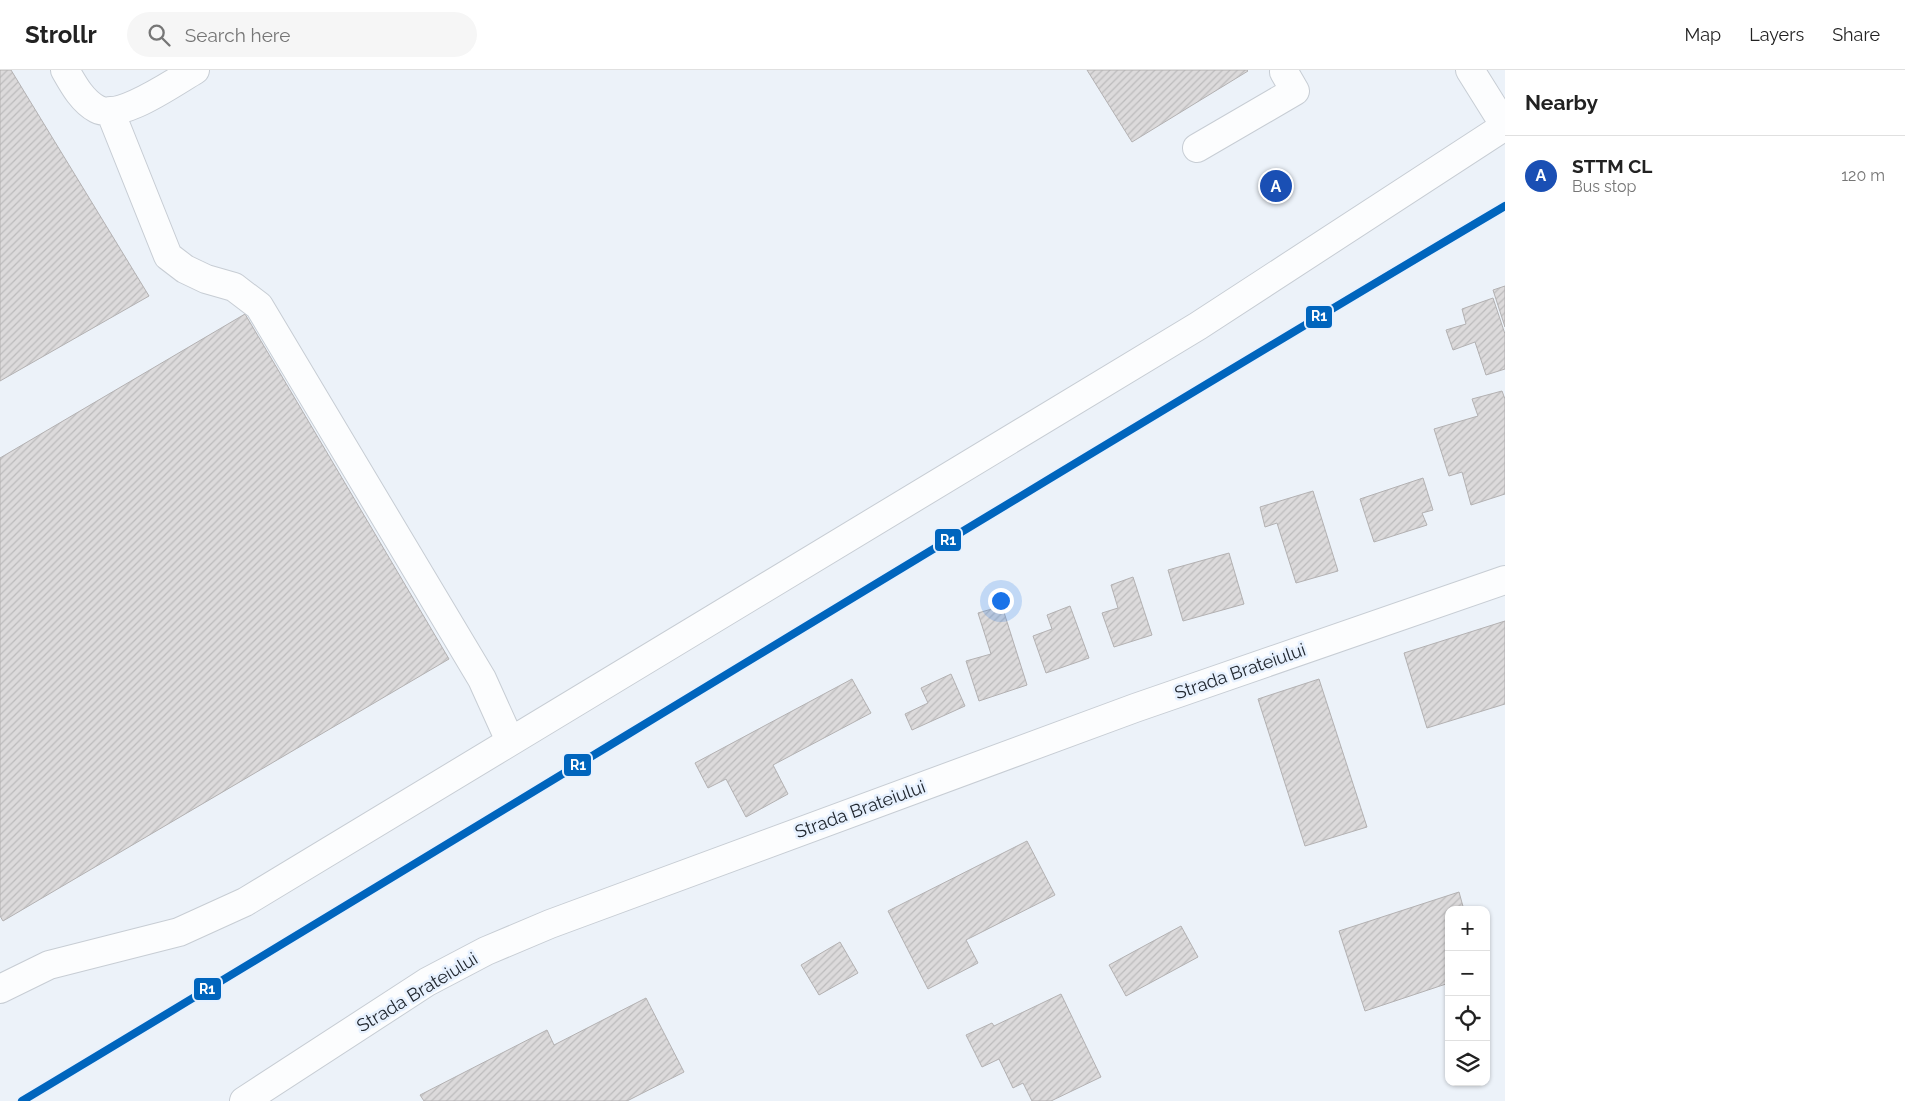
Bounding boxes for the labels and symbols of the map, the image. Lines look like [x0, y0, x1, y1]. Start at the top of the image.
pin: A [1260, 167, 1292, 205]
line badge: R1 [1305, 305, 1333, 329]
text: R1 [1311, 308, 1327, 324]
line badge: R1 [934, 528, 962, 552]
text: R1 [940, 532, 956, 548]
your location [988, 588, 1014, 614]
street label: Strada Brateiului [1172, 639, 1308, 703]
line badge: R1 [563, 753, 592, 777]
text: R1 [570, 757, 586, 773]
street label: Strada Brateiului [792, 776, 928, 842]
street label: Strada Brateiului [353, 948, 481, 1036]
line badge: R1 [193, 977, 222, 1001]
text: R1 [199, 981, 215, 997]

